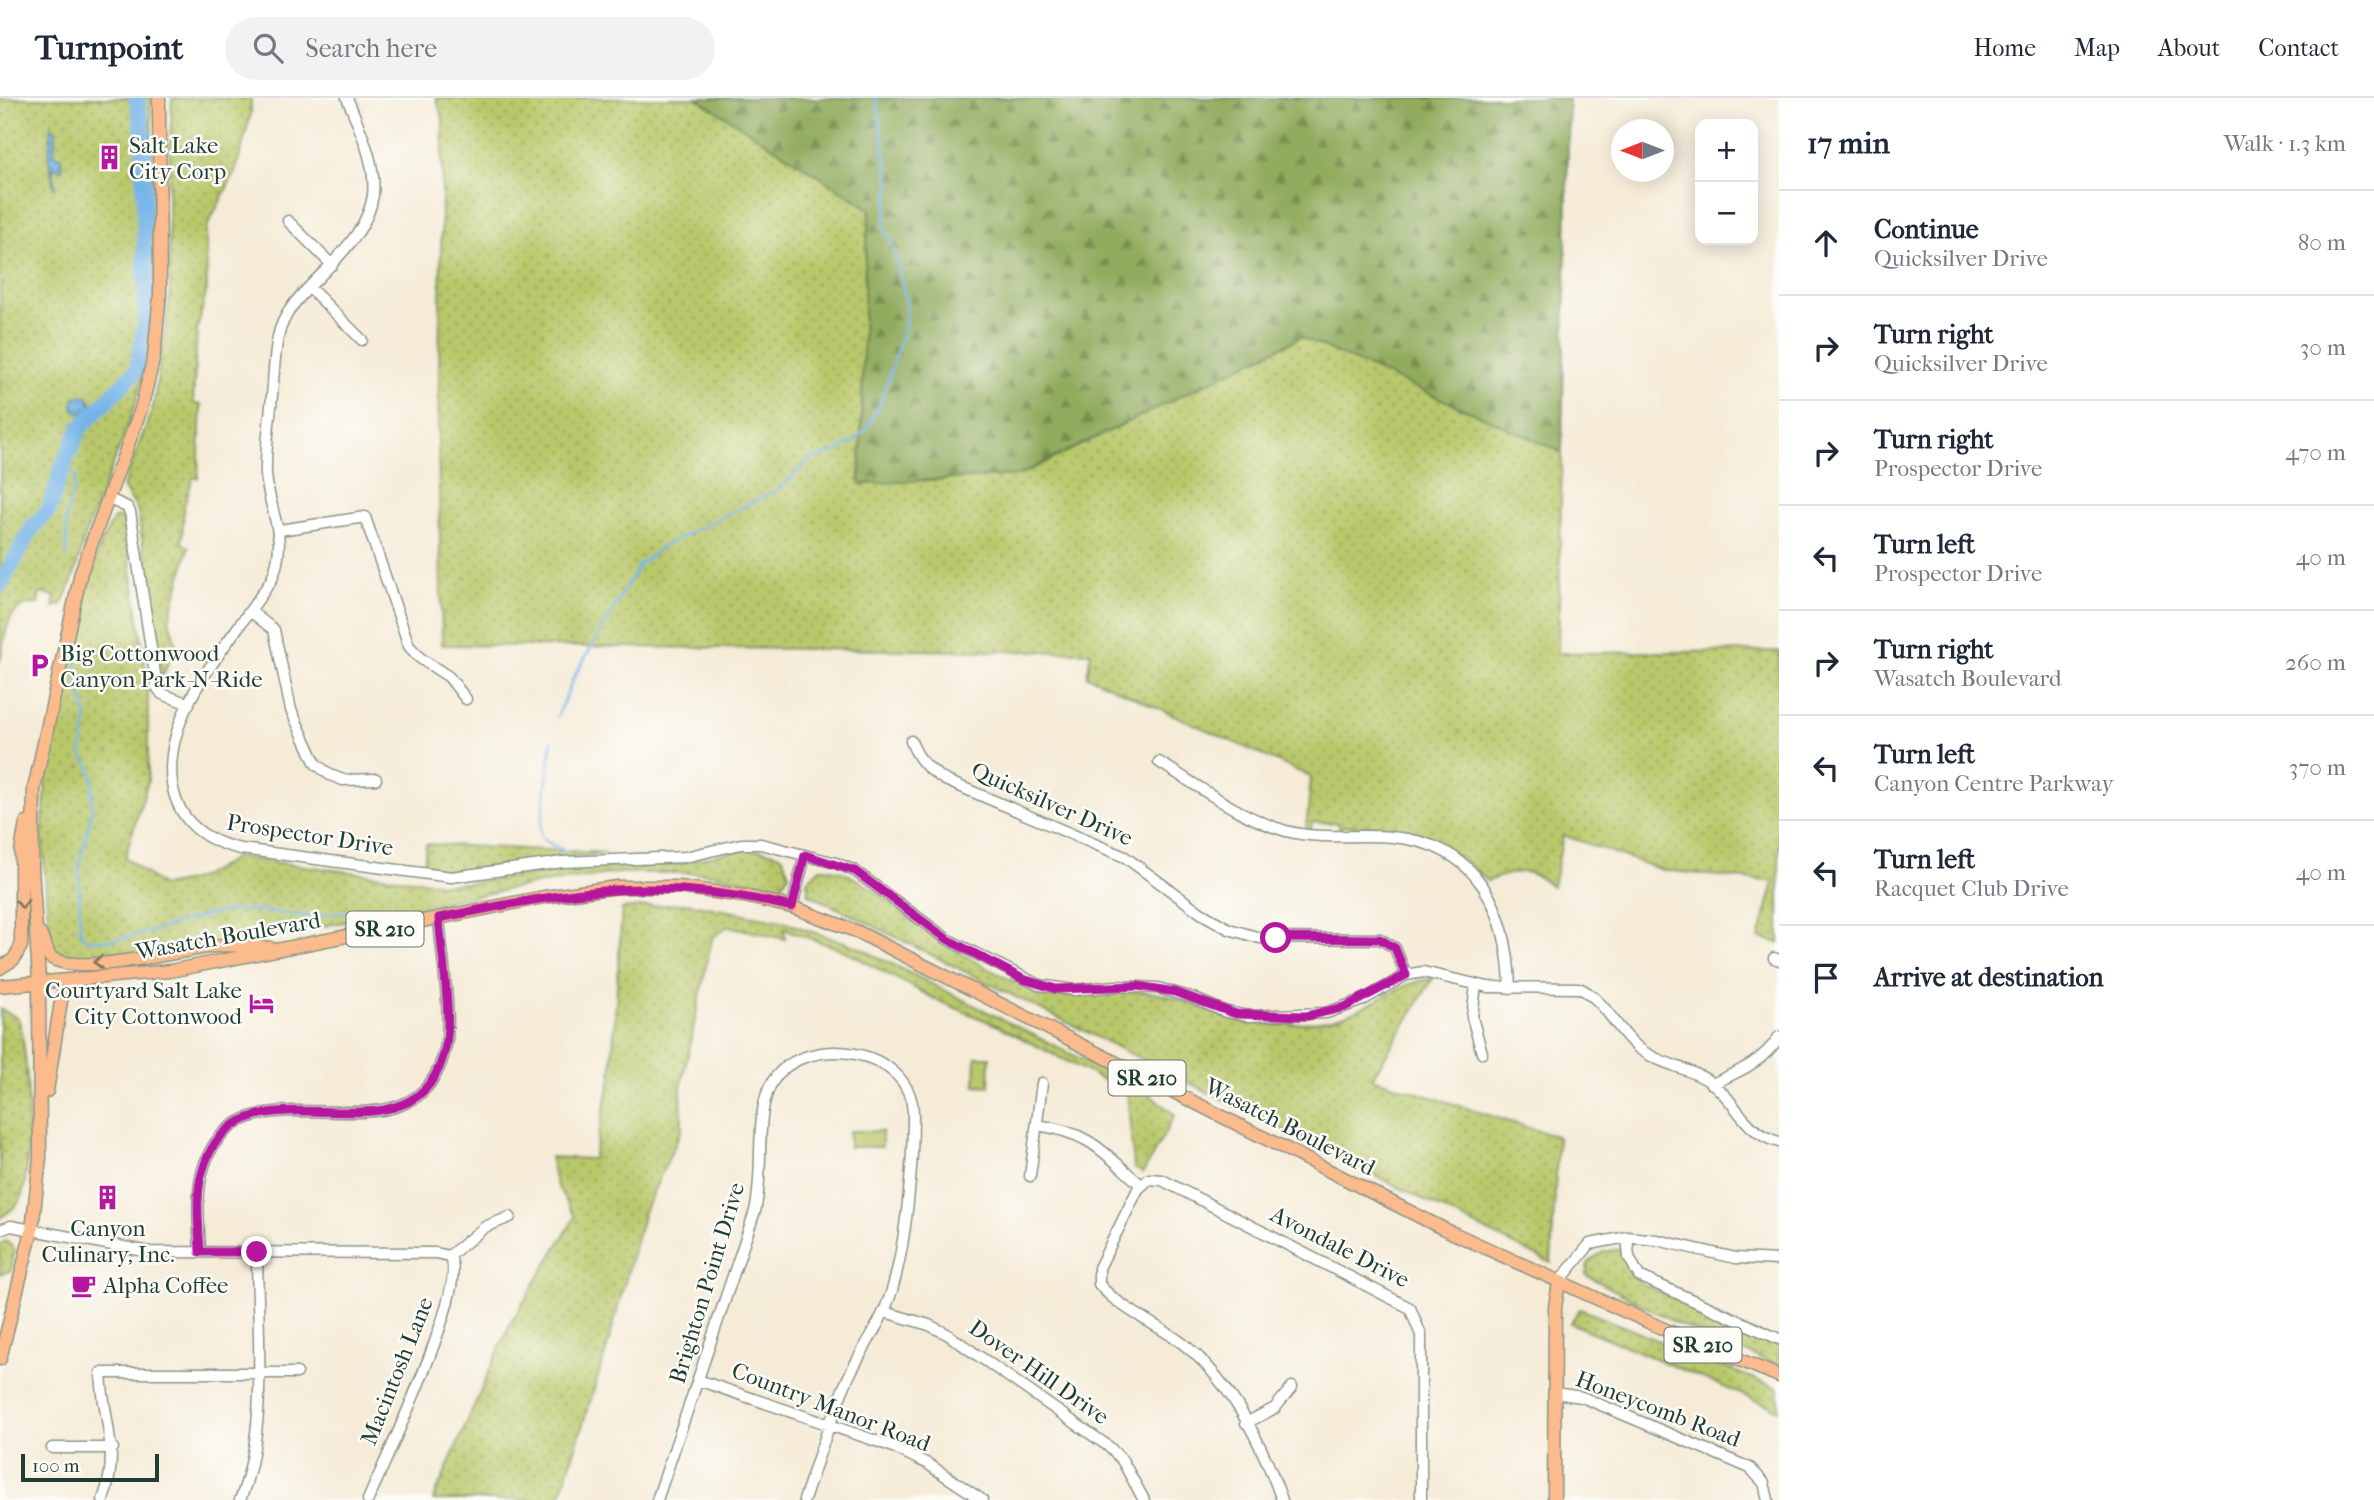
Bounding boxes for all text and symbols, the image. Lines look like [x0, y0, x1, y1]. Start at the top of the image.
search box [225, 17, 715, 80]
text: Turnpoint [35, 29, 183, 68]
icon: search [249, 29, 287, 67]
text: Search here [305, 33, 437, 64]
text: Home [1974, 34, 2036, 62]
text: Map [2074, 34, 2120, 62]
text: About [2158, 34, 2220, 62]
text: Contact [2258, 34, 2339, 62]
north arrow [1611, 119, 1674, 182]
map controls [1695, 119, 1758, 245]
button: + [1695, 119, 1758, 182]
text: 17 min [1807, 126, 1890, 161]
text: Walk · 1.3 km [2224, 130, 2346, 157]
place label: Salt Lake City Corp [129, 132, 226, 185]
building icon: Salt Lake City Corp [95, 144, 123, 172]
button: − [1695, 182, 1758, 245]
text: Continue [1874, 214, 1979, 245]
icon: ahead [1807, 224, 1845, 262]
text: 80 m [2298, 229, 2346, 256]
text: Quicksilver Drive [1874, 245, 2048, 272]
text: Turn right [1874, 319, 1994, 350]
icon: right [1807, 329, 1845, 367]
text: 30 m [2300, 334, 2346, 361]
text: Quicksilver Drive [1874, 350, 2048, 377]
text: Turn right [1874, 424, 1994, 455]
icon: right [1807, 434, 1845, 472]
text: 470 m [2285, 439, 2346, 466]
text: Prospector Drive [1874, 455, 2042, 482]
text: Turn left [1874, 529, 1975, 560]
icon: left [1807, 539, 1845, 577]
text: 40 m [2296, 544, 2346, 571]
text: Prospector Drive [1874, 560, 2042, 587]
text: Turn right [1874, 634, 1994, 665]
place label: Big Cottonwood Canyon Park-N-Ride [60, 640, 263, 693]
icon: right [1807, 644, 1845, 682]
text: 260 m [2285, 649, 2346, 676]
parking icon: Big Cottonwood Canyon Park-N-Ride [26, 652, 54, 680]
text: Wasatch Boulevard [1874, 665, 2062, 692]
text: Turn left [1874, 739, 1975, 770]
icon: left [1807, 749, 1845, 787]
text: 370 m [2289, 754, 2346, 781]
street label: Quicksilver Drive [967, 756, 1137, 852]
text: Canyon Centre Parkway [1874, 770, 2114, 797]
street label: Prospector Drive [225, 809, 395, 861]
text: Turn left [1874, 844, 1975, 875]
icon: left [1807, 854, 1845, 892]
text: 40 m [2296, 859, 2346, 886]
text: Racquet Club Drive [1874, 875, 2069, 902]
one-way arrow [14, 899, 29, 910]
street label: Wasatch Boulevard [132, 906, 323, 966]
road number: SR 210 [346, 912, 424, 946]
route start [1260, 922, 1291, 953]
one-way arrow [92, 954, 103, 970]
icon: arrive [1807, 959, 1845, 997]
text: Arrive at destination [1874, 962, 2104, 993]
place label: Courtyard Salt Lake City Cottonwood [45, 977, 242, 1030]
hotel icon: Courtyard Salt Lake City Cottonwood [248, 989, 276, 1017]
road number: SR 210 [1108, 1060, 1186, 1096]
street label: Wasatch Boulevard [1199, 1072, 1380, 1182]
street label: Brighton Point Drive [664, 1179, 750, 1387]
building icon: Canyon Culinary, Inc. [94, 1184, 122, 1212]
street label: Avondale Drive [1265, 1200, 1414, 1294]
place label: Canyon Culinary, Inc. [41, 1215, 175, 1268]
route end [241, 1236, 272, 1267]
cafe icon: Alpha Coffee [69, 1271, 97, 1299]
place label: Alpha Coffee [102, 1272, 229, 1299]
street label: Macintosh Lane [355, 1293, 439, 1449]
street label: Dover Hill Drive [964, 1314, 1114, 1430]
road number: SR 210 [1664, 1328, 1742, 1362]
street label: Country Manor Road [728, 1357, 935, 1458]
street label: Honeycomb Road [1572, 1365, 1745, 1453]
scale bar [21, 1451, 159, 1483]
text: 100 m [32, 1455, 80, 1477]

